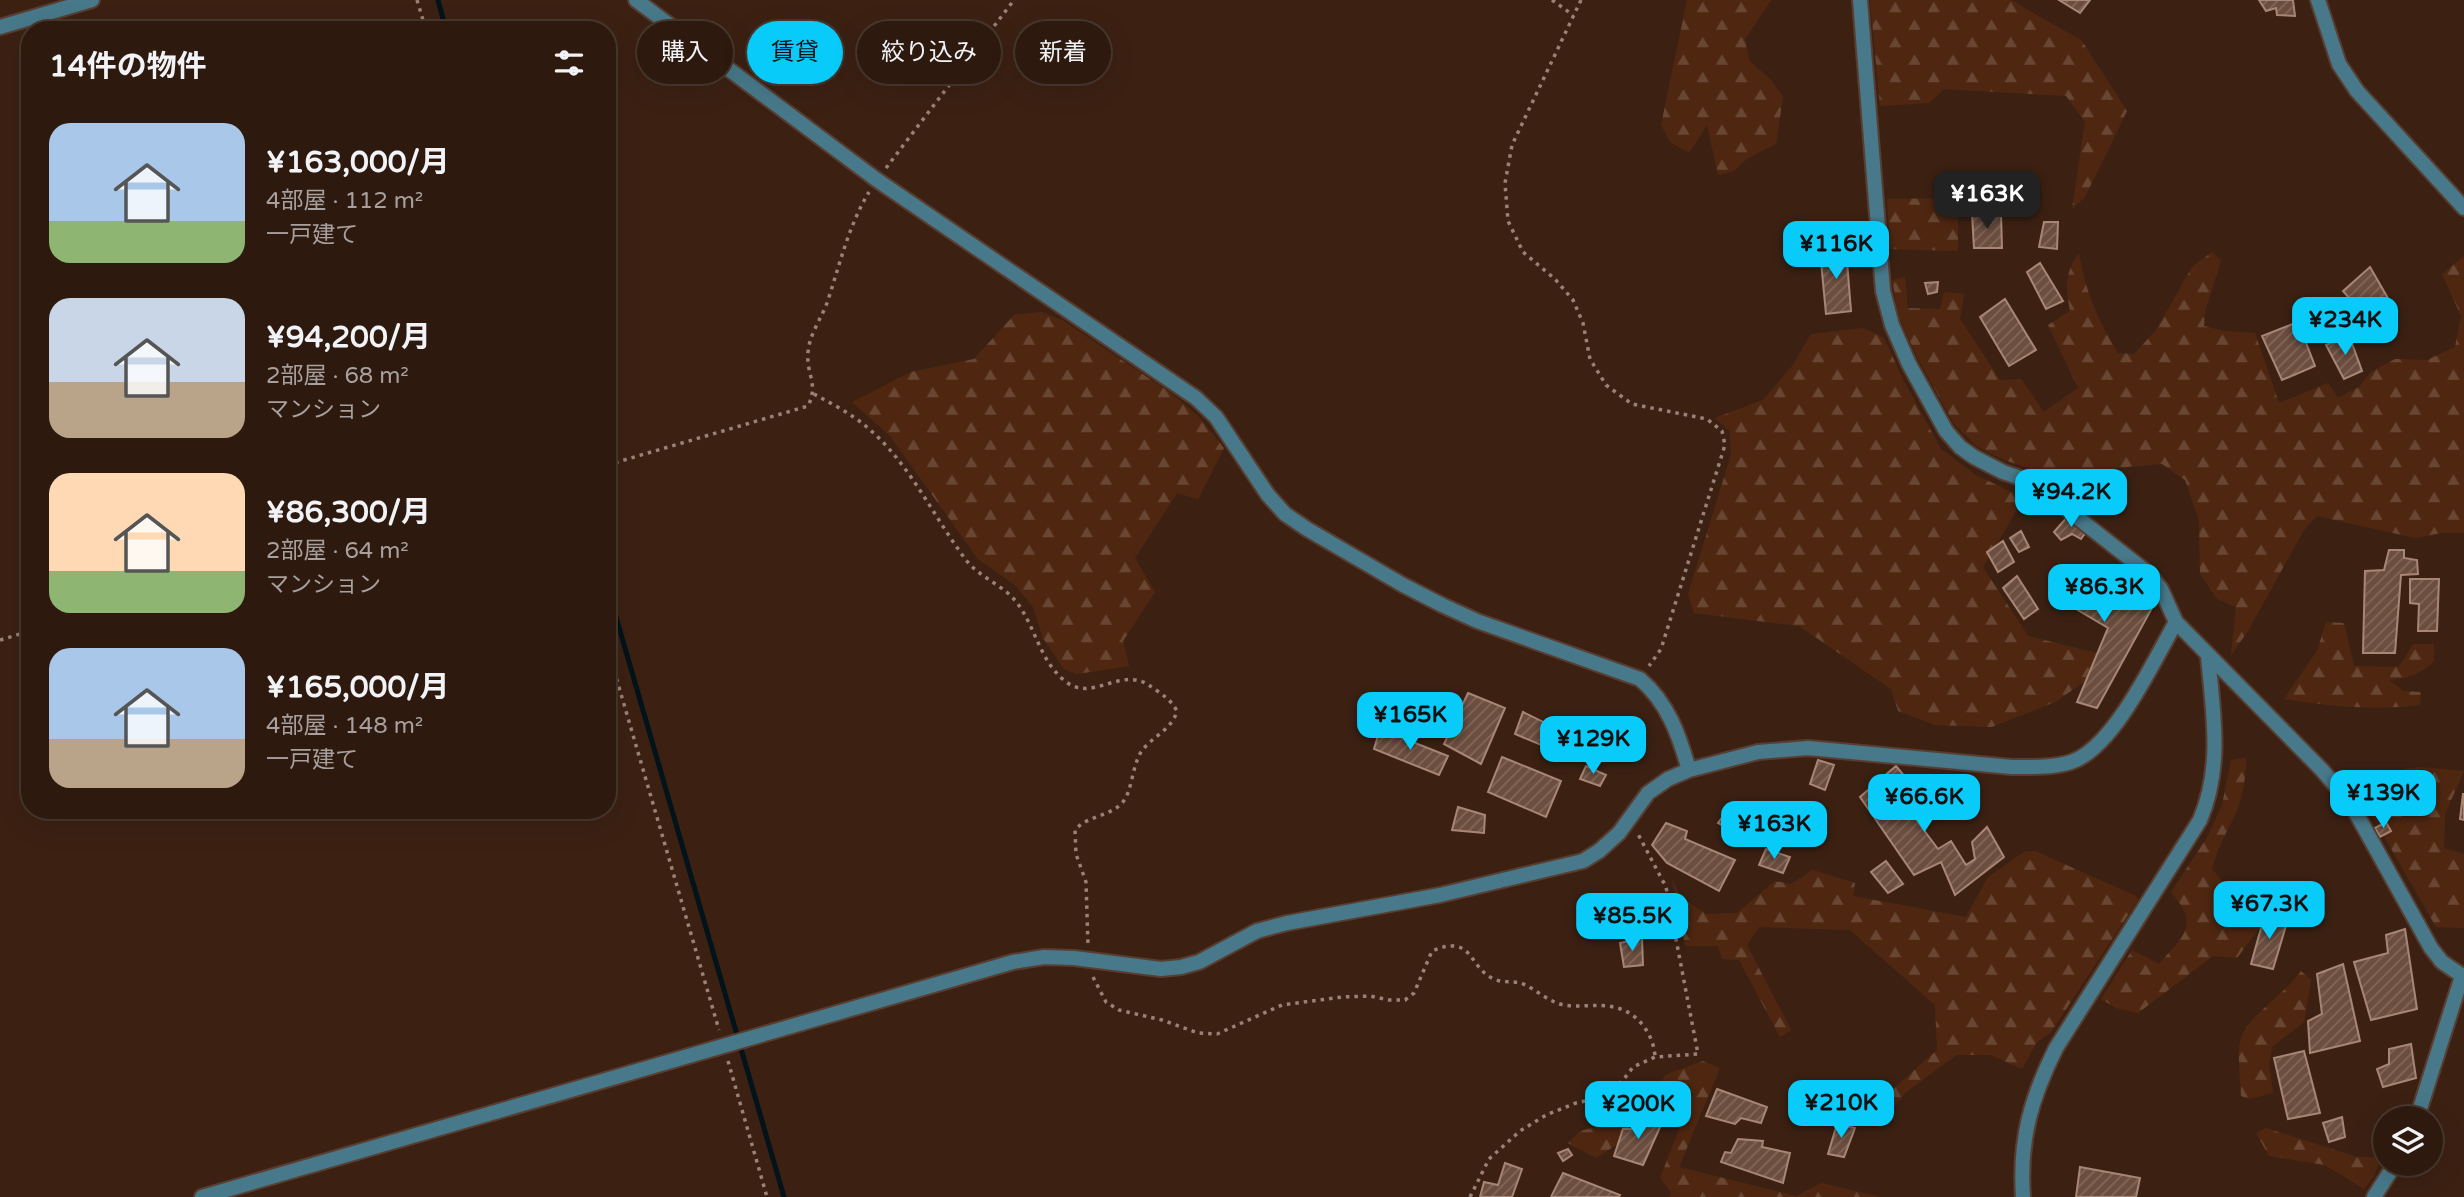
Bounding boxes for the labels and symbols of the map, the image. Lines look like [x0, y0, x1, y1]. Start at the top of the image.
pin: ¥163K [1938, 172, 2036, 231]
pin: ¥116K [1787, 222, 1885, 281]
pin: ¥234K [2296, 298, 2394, 357]
pin: ¥94.2K [2014, 470, 2128, 529]
pin: ¥86.3K [2047, 564, 2161, 624]
pin: ¥165K [1361, 692, 1459, 752]
pin: ¥129K [1544, 716, 1642, 776]
pin: ¥139K [2334, 770, 2432, 830]
pin: ¥66.6K [1867, 774, 1981, 834]
pin: ¥163K [1725, 802, 1823, 861]
pin: ¥67.3K [2212, 881, 2326, 941]
pin: ¥85.5K [1575, 894, 1689, 953]
pin: ¥210K [1792, 1080, 1890, 1140]
pin: ¥200K [1589, 1082, 1687, 1141]

